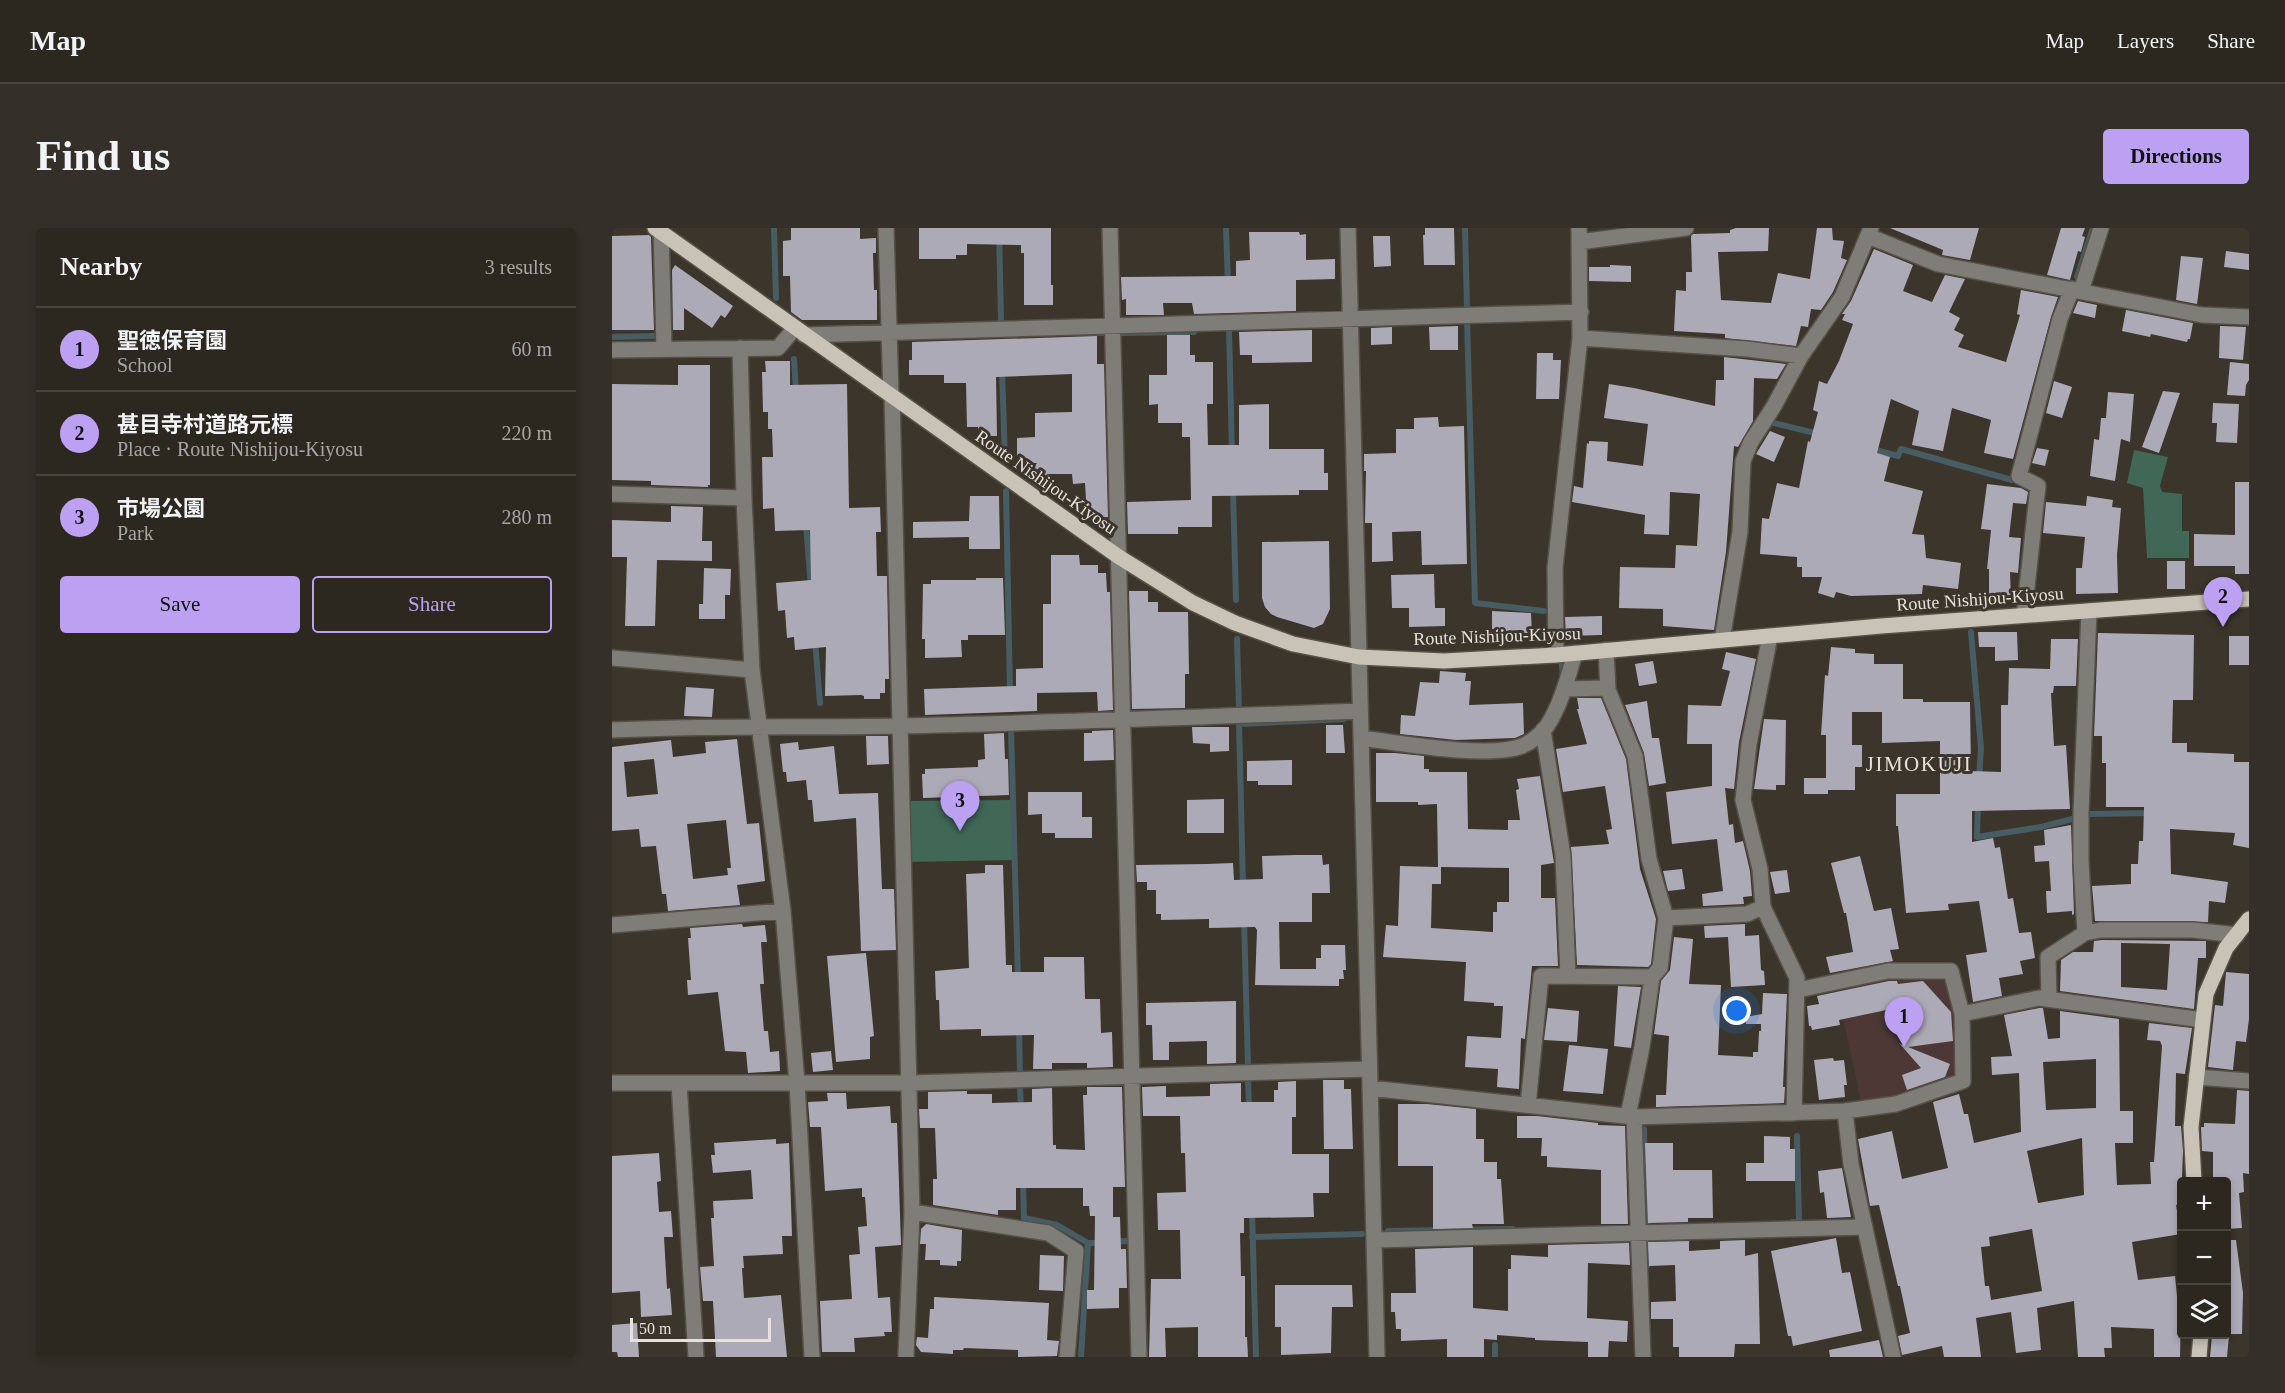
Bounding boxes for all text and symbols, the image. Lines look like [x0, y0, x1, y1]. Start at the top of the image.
text: Map [30, 25, 86, 56]
text: Map [2046, 29, 2084, 53]
text: Layers [2117, 29, 2174, 53]
text: Share [2207, 29, 2255, 53]
button: Directions [2103, 129, 2249, 184]
text: Find us [36, 133, 170, 179]
text: Nearby [60, 252, 142, 281]
text: 3 results [485, 256, 552, 278]
text: 聖徳保育園 [117, 328, 227, 353]
text: 1 [75, 338, 85, 360]
text: 60 m [511, 338, 552, 360]
text: School [117, 354, 173, 376]
text: 甚目寺村道路元標 [117, 412, 293, 437]
text: 2 [75, 422, 85, 444]
text: 220 m [501, 422, 552, 444]
street label: Route Nishijou-Kiyosu [972, 426, 1120, 538]
text: Place · Route Nishijou-Kiyosu [117, 438, 363, 460]
text: 市場公園 [117, 496, 205, 521]
text: 3 [75, 506, 85, 528]
text: 280 m [501, 506, 552, 528]
text: Park [117, 522, 154, 544]
button: Save [60, 576, 300, 633]
button: Share [312, 576, 552, 633]
pin: 2 [2204, 578, 2242, 627]
street label: Route Nishijou-Kiyosu [1896, 583, 2064, 615]
street label: Route Nishijou-Kiyosu [1413, 623, 1581, 649]
district label: JIMOKUJI [1866, 752, 1972, 776]
pin: 3 [940, 782, 980, 831]
your location [1722, 996, 1751, 1025]
pin: 1 [1884, 998, 1924, 1047]
map controls [2177, 1177, 2231, 1339]
button: + [2177, 1177, 2231, 1231]
button: − [2177, 1231, 2231, 1285]
button: layers [2177, 1285, 2231, 1339]
scale bar [630, 1315, 771, 1342]
text: 50 m [639, 1320, 671, 1337]

